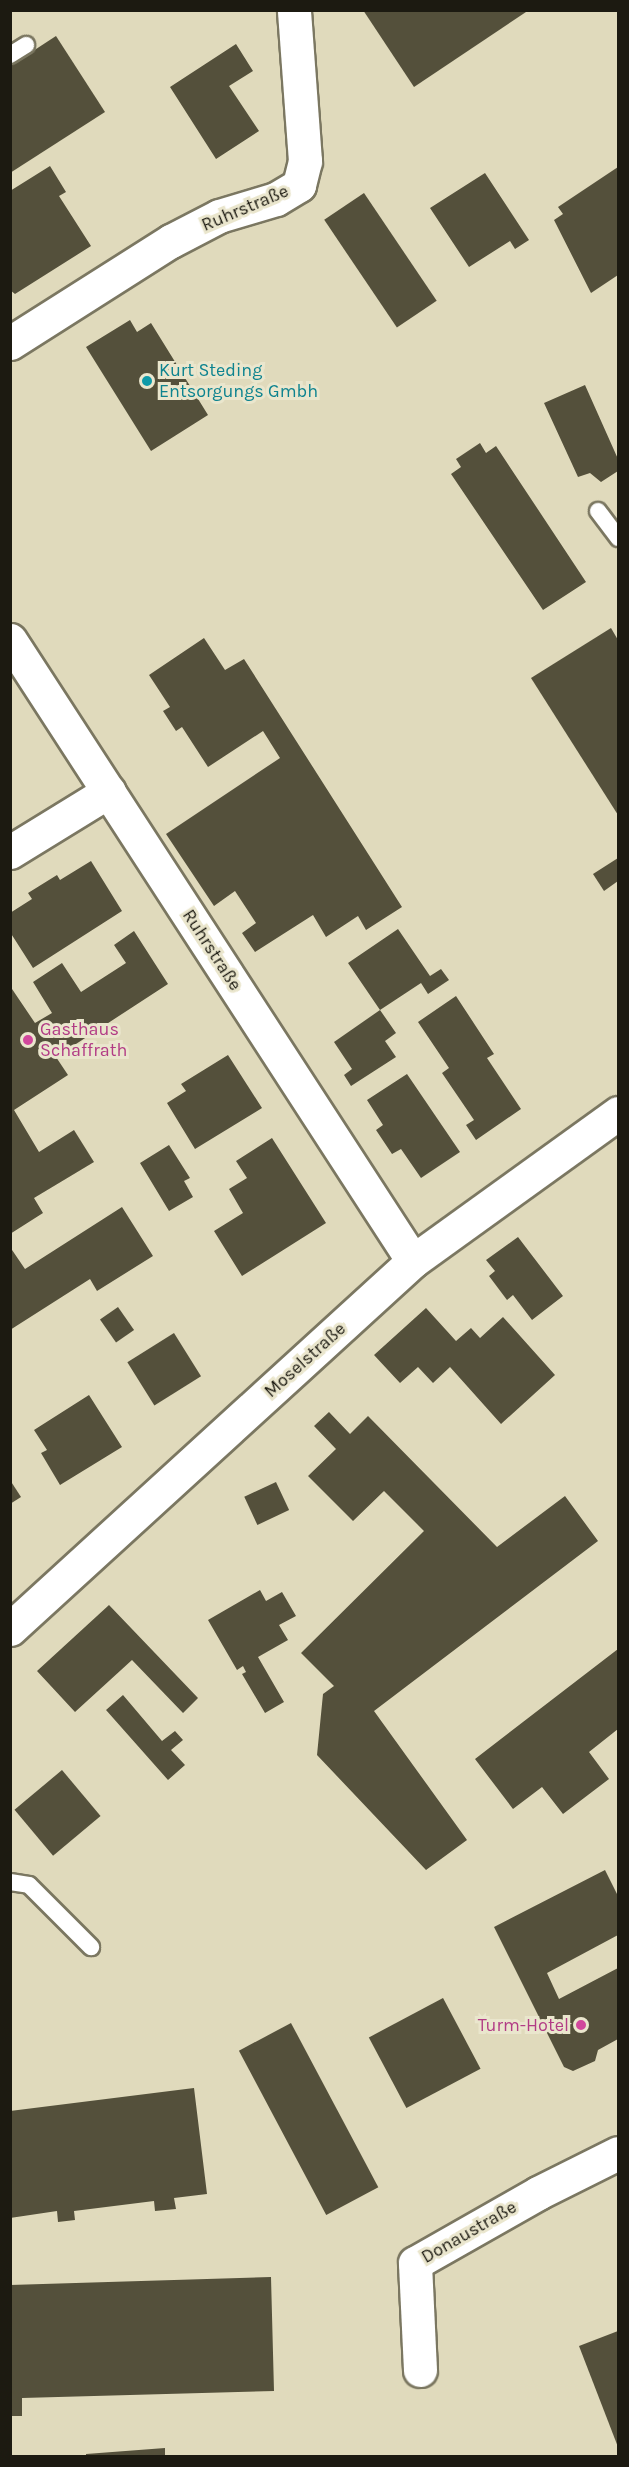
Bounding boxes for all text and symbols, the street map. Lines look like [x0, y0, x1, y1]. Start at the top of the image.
street label: Ruhrstraße [198, 180, 292, 236]
place label: Kurt Steding Entsorgungs Gmbh [159, 360, 318, 403]
marker: Kurt Steding Entsorgungs Gmbh [140, 374, 154, 388]
street label: Ruhrstraße [178, 905, 246, 995]
place label: Gasthaus Schaffrath [40, 1019, 127, 1062]
marker: Gasthaus Schaffrath [21, 1033, 35, 1047]
street label: Moselstraße [260, 1318, 350, 1402]
place label: Turm-Hotel [478, 2014, 569, 2036]
marker: Turm-Hotel [574, 2018, 588, 2032]
street label: Donaustraße [418, 2196, 520, 2268]

